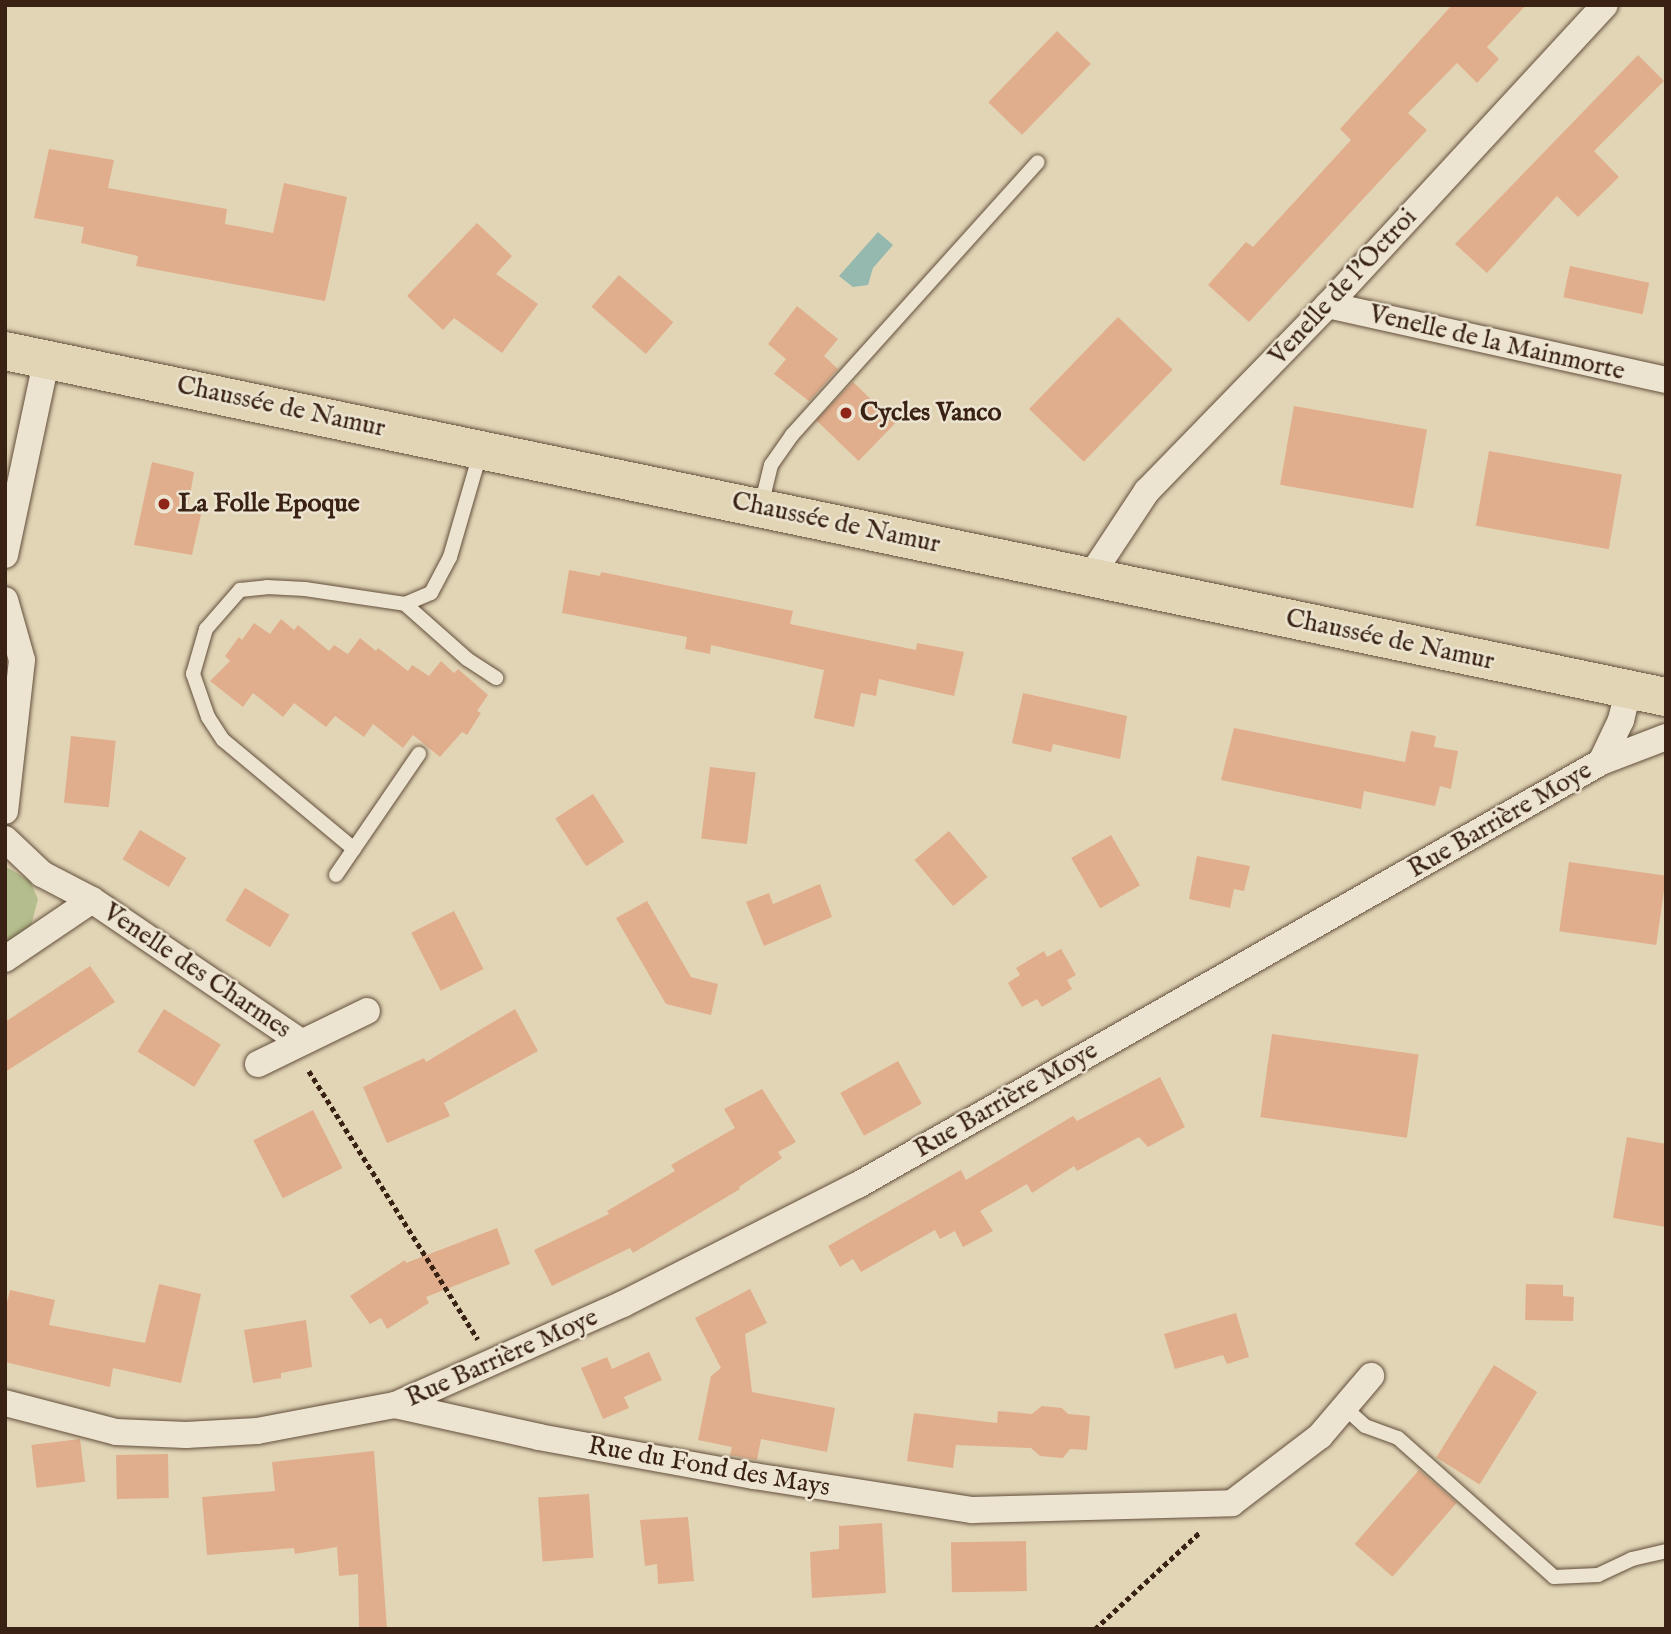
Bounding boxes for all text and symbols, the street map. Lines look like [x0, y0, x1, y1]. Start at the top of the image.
street label: Venelle de l'Octroi [1262, 202, 1424, 372]
street label: Venelle de la Mainmorte [1366, 298, 1628, 388]
street label: Chaussée de Namur [174, 370, 388, 444]
place label: Cycles Vanco [860, 397, 1002, 429]
marker: Cycles Vanco [838, 405, 854, 421]
street label: Chaussée de Namur [729, 486, 943, 560]
place label: La Folle Epoque [178, 488, 360, 520]
marker: La Folle Epoque [156, 496, 172, 512]
street label: Chaussée de Namur [1283, 603, 1497, 677]
street label: Rue Barrière Moye [1403, 755, 1597, 885]
street label: Venelle des Charmes [97, 897, 297, 1045]
street label: Rue Barrière Moye [909, 1035, 1103, 1165]
street label: Rue Barrière Moye [401, 1302, 603, 1414]
street label: Rue du Fond des Mays [585, 1430, 833, 1504]

